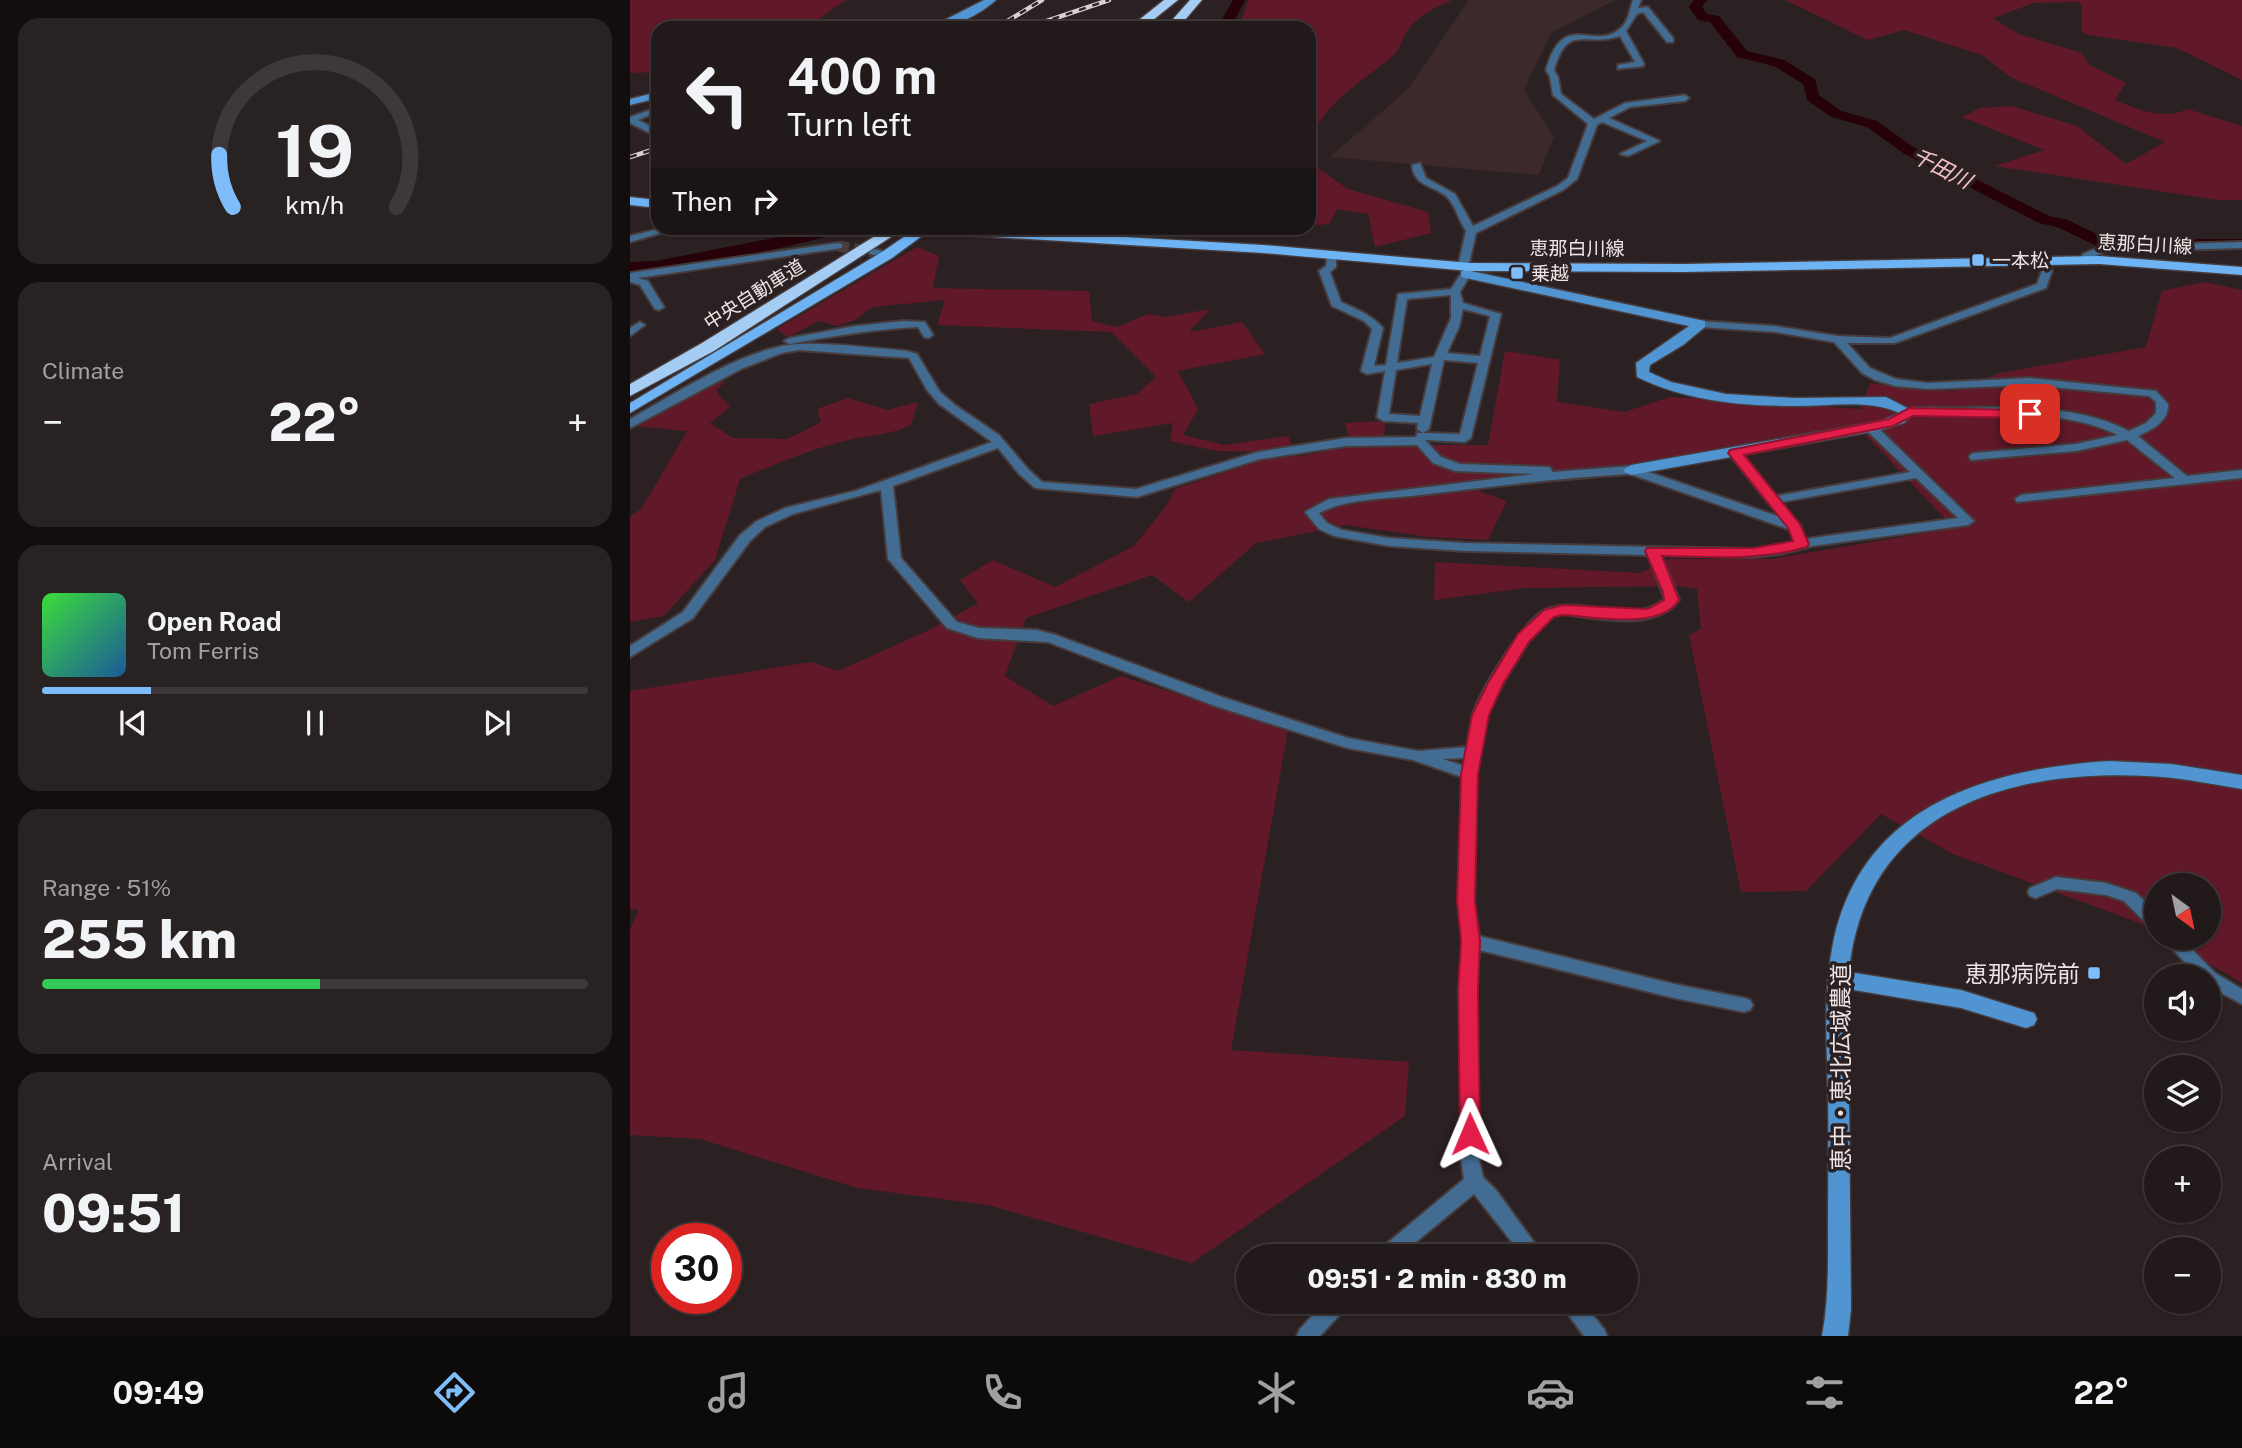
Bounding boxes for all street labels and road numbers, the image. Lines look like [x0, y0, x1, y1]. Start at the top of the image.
street label: 恵那白川線 [2097, 231, 2193, 257]
street label: 恵那白川線 [1529, 237, 1625, 259]
street label: 中央自動車道 [700, 254, 808, 334]
street label: 恵中・恵北広域農道 [1827, 964, 1854, 1171]

